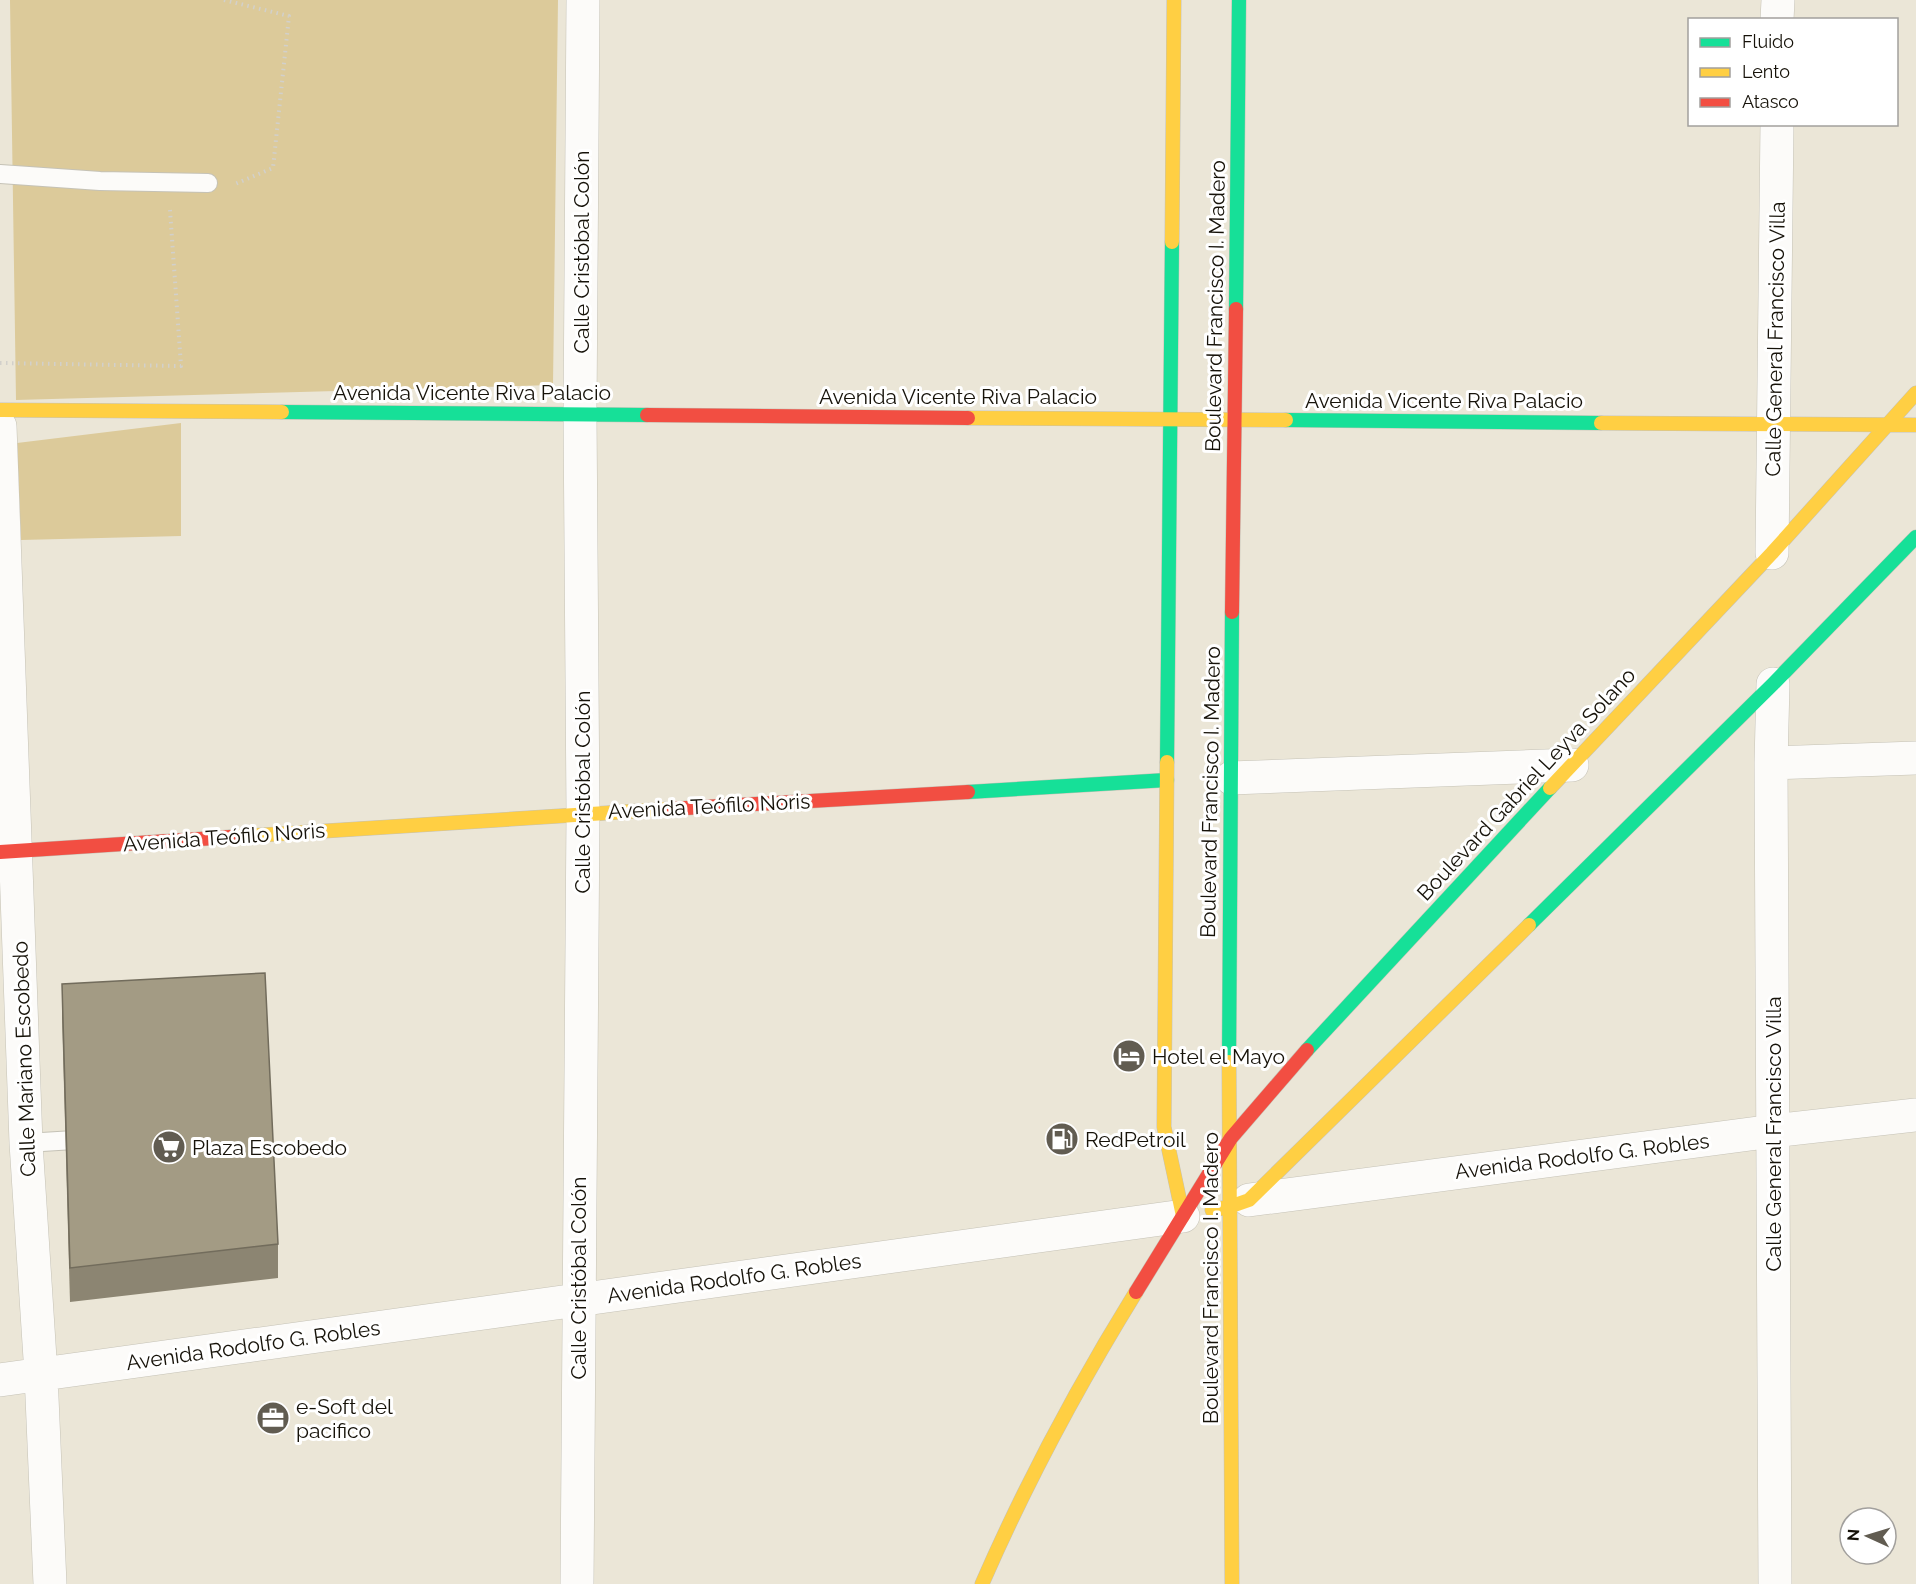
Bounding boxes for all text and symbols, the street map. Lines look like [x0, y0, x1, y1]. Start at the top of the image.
legend [1688, 18, 1898, 126]
text: Fluido [1742, 31, 1794, 52]
text: Lento [1742, 61, 1790, 82]
text: Atasco [1742, 91, 1799, 112]
street label: Calle Cristóbal Colón [569, 151, 594, 353]
street label: Boulevard Francisco I. Madero [1200, 160, 1230, 452]
street label: Calle General Francisco Villa [1760, 201, 1790, 477]
street label: Avenida Vicente Riva Palacio [333, 380, 611, 405]
street label: Avenida Vicente Riva Palacio [819, 384, 1097, 409]
street label: Avenida Vicente Riva Palacio [1305, 388, 1583, 413]
street label: Boulevard Francisco I. Madero [1195, 646, 1225, 938]
street label: Boulevard Gabriel Leyva Solano [1411, 662, 1641, 906]
street label: Calle Cristóbal Colón [570, 691, 595, 893]
street label: Avenida Teófilo Noris [607, 788, 811, 824]
street label: Avenida Teófilo Noris [122, 817, 326, 857]
street label: Calle Mariano Escobedo [7, 941, 41, 1177]
street label: Calle General Francisco Villa [1761, 996, 1786, 1272]
hotel icon: Hotel el Mayo [1111, 1038, 1147, 1074]
place label: Hotel el Mayo [1152, 1044, 1285, 1069]
fuel station icon: RedPetroil [1044, 1121, 1080, 1157]
place label: RedPetroil [1085, 1127, 1186, 1152]
street label: Avenida Rodolfo G. Robles [1453, 1128, 1711, 1184]
supermarket icon: Plaza Escobedo [151, 1129, 187, 1165]
street label: Boulevard Francisco I. Madero [1198, 1132, 1223, 1424]
place label: Plaza Escobedo [192, 1135, 347, 1160]
street label: Calle Cristóbal Colón [566, 1177, 591, 1379]
street label: Avenida Rodolfo G. Robles [605, 1248, 863, 1308]
street label: Avenida Rodolfo G. Robles [124, 1315, 382, 1375]
place label: e-Soft del pacifico [296, 1394, 393, 1443]
office icon: e-Soft del pacifico [255, 1400, 291, 1436]
north arrow [1838, 1506, 1898, 1566]
text: N [1844, 1528, 1863, 1542]

